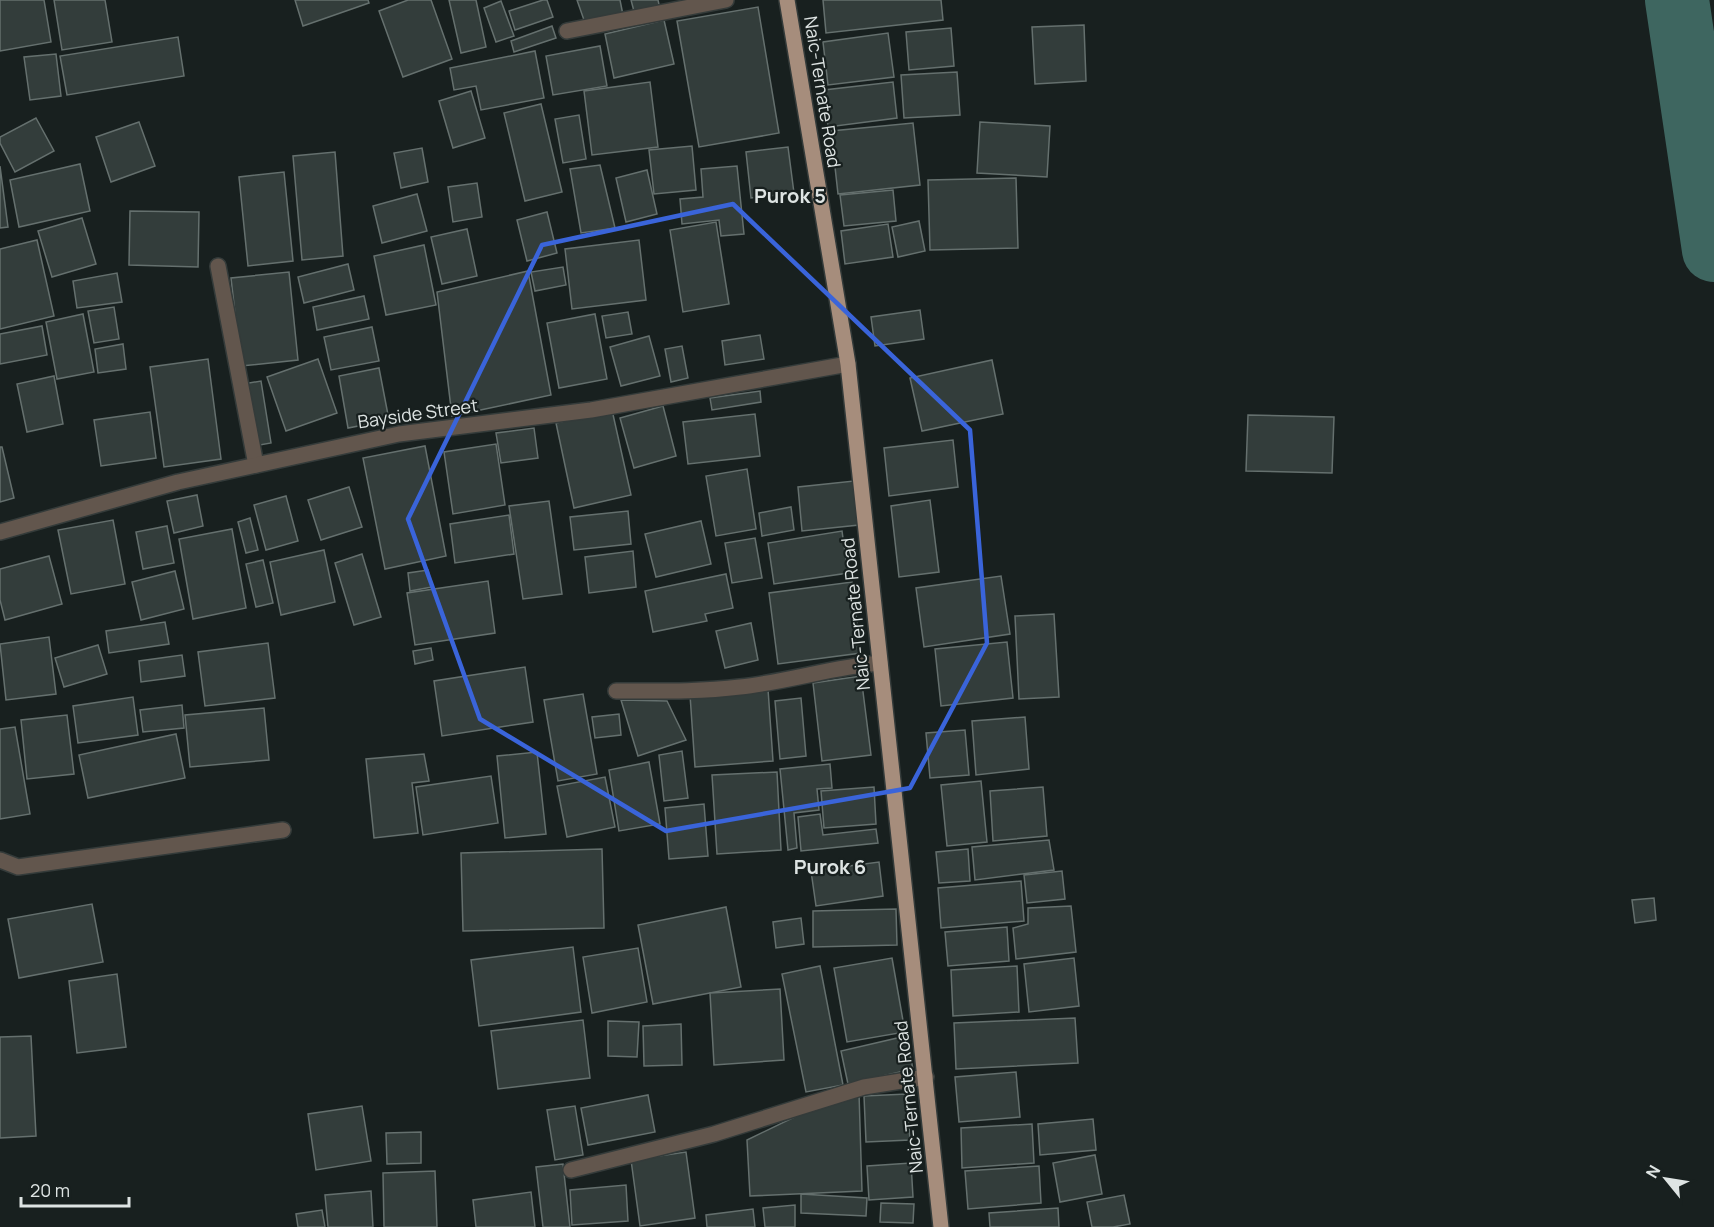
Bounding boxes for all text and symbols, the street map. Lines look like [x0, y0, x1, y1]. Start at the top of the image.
street label: Naic-Ternate Road [799, 14, 847, 169]
district label: Purok 5 [754, 182, 826, 209]
street label: Bayside Street [356, 393, 480, 433]
street label: Naic-Ternate Road [835, 537, 875, 692]
district label: Purok 6 [794, 853, 866, 880]
street label: Naic-Ternate Road [888, 1020, 928, 1175]
north arrow [1636, 1149, 1696, 1209]
text: N [1641, 1161, 1665, 1182]
scale bar [21, 1170, 129, 1208]
text: 20 m [30, 1178, 70, 1202]

